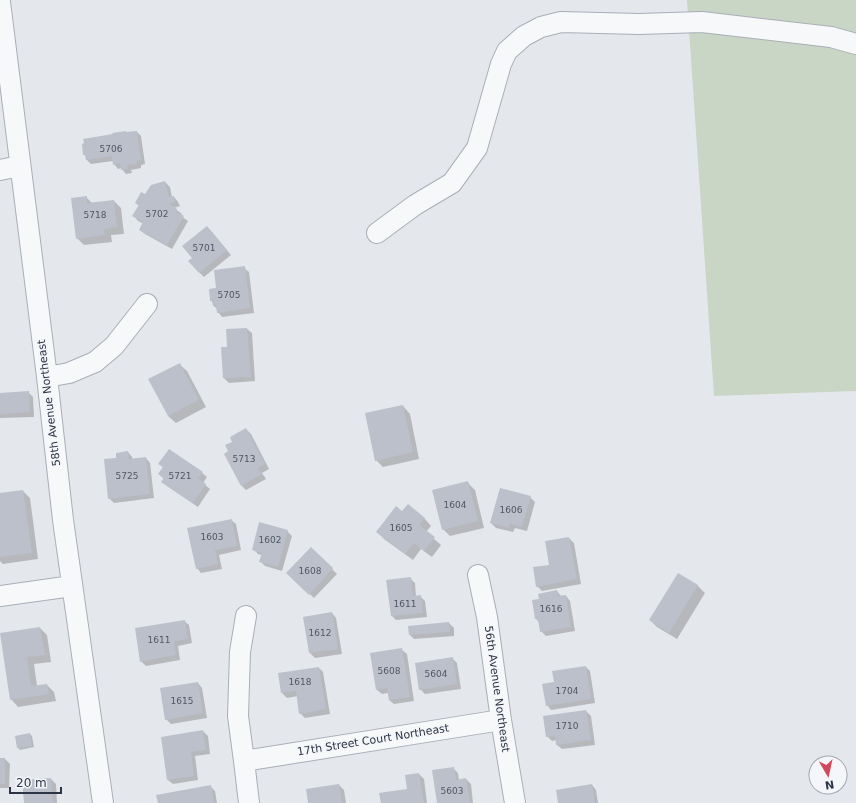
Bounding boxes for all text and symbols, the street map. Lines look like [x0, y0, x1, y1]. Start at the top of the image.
house number: 5706 [100, 144, 123, 154]
house number: 5702 [146, 209, 168, 219]
house number: 5718 [84, 210, 107, 220]
house number: 5701 [193, 243, 215, 253]
house number: 5705 [218, 290, 240, 300]
street label: 58th Avenue Northeast [35, 338, 63, 467]
house number: 5713 [233, 454, 255, 464]
house number: 5725 [116, 471, 138, 481]
house number: 5721 [169, 471, 191, 481]
house number: 1604 [444, 500, 467, 510]
house number: 1606 [500, 505, 523, 515]
house number: 1605 [390, 523, 412, 533]
house number: 1603 [201, 532, 223, 542]
house number: 1602 [259, 535, 281, 545]
house number: 1608 [299, 566, 322, 576]
house number: 1611 [394, 599, 416, 609]
house number: 1616 [540, 604, 563, 614]
street label: 56th Avenue Northeast [482, 625, 512, 754]
house number: 1612 [309, 628, 331, 638]
house number: 1611 [148, 635, 170, 645]
house number: 5608 [378, 666, 401, 676]
house number: 5604 [425, 669, 448, 679]
house number: 1618 [289, 677, 312, 687]
house number: 1704 [556, 686, 579, 696]
house number: 1615 [171, 696, 193, 706]
street label: 17th Street Court Northeast [296, 721, 451, 758]
house number: 1710 [556, 721, 579, 731]
north arrow [808, 755, 848, 795]
scale bar [10, 769, 61, 795]
text: 20 m [16, 776, 47, 790]
text: N [824, 777, 835, 792]
house number: 5603 [441, 786, 463, 796]

